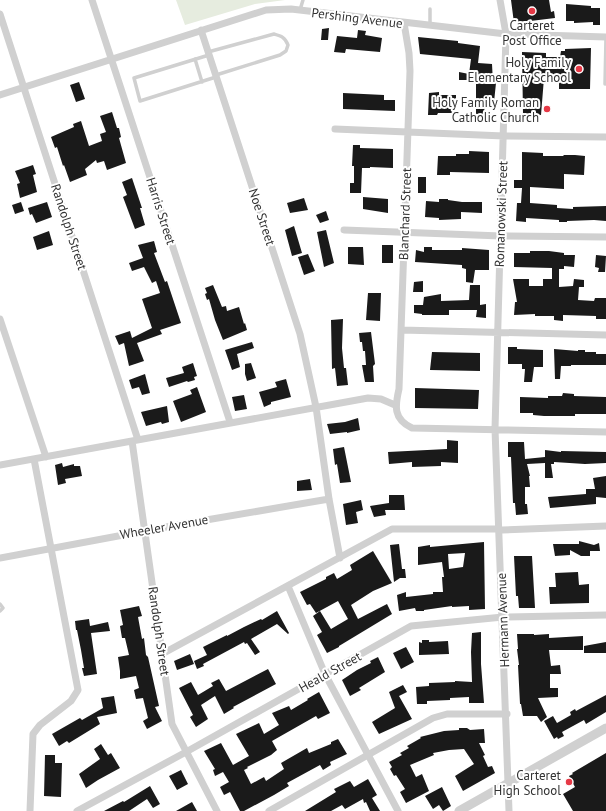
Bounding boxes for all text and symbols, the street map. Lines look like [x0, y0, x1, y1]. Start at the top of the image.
street label: Pershing Avenue [310, 4, 404, 32]
marker: Carteret Post Office [527, 6, 537, 16]
place label: Carteret Post Office [502, 17, 562, 49]
place label: Holy Family Elementary School [467, 54, 571, 86]
marker: Holy Family Elementary School [574, 64, 584, 74]
place label: Holy Family Roman Catholic Church [432, 94, 539, 126]
marker: Holy Family Roman Catholic Church [542, 104, 552, 114]
street label: Romanowski Street [491, 160, 511, 267]
street label: Blanchard Street [395, 167, 415, 261]
street label: Harris Street [142, 175, 180, 247]
street label: Randolph Street [47, 182, 91, 273]
street label: Noe Street [245, 186, 279, 248]
street label: Wheeler Avenue [118, 511, 210, 543]
street label: Hermann Avenue [493, 572, 513, 668]
street label: Randolph Street [144, 585, 174, 677]
street label: Heald Street [296, 647, 365, 696]
place label: Carteret High School [494, 767, 562, 799]
marker: Carteret High School [564, 777, 574, 787]

